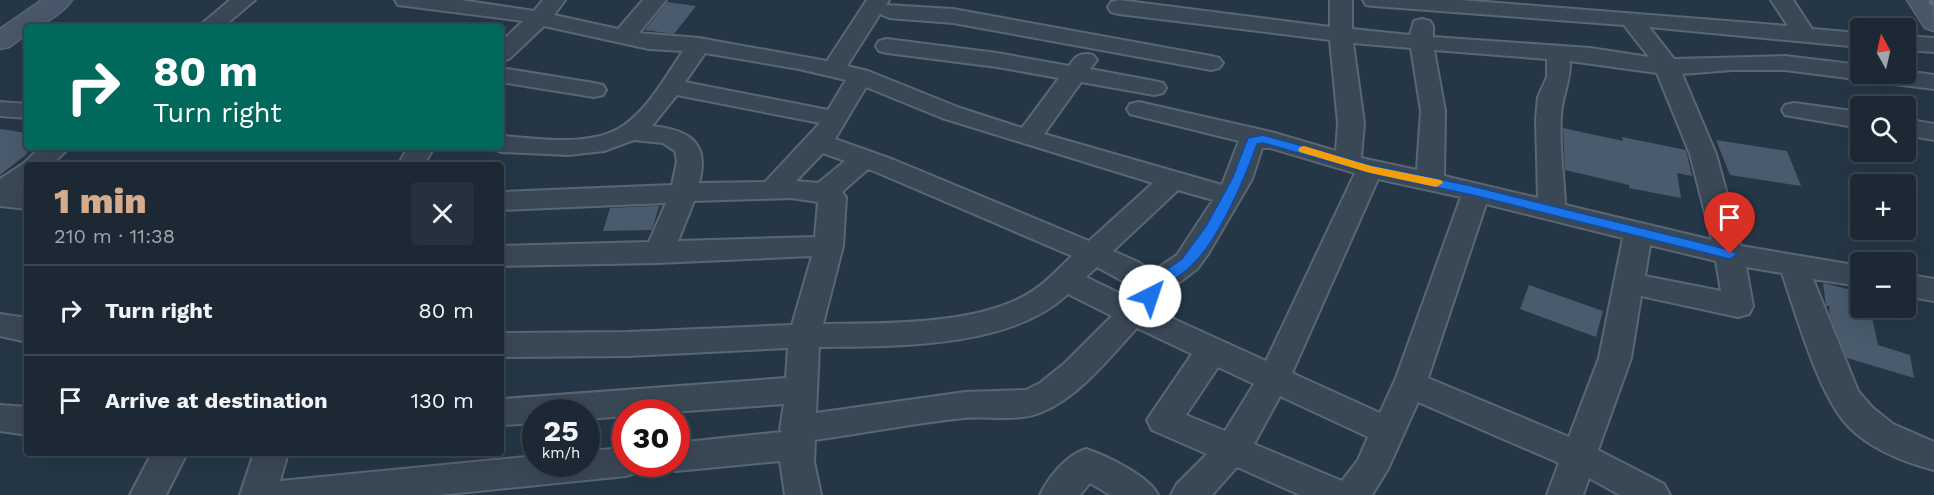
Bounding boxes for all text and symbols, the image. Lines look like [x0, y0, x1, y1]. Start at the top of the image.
north arrow [1850, 18, 1916, 84]
map controls [1850, 18, 1916, 318]
text: 80 m [153, 47, 258, 96]
icon: right [54, 48, 132, 126]
button: search [1850, 96, 1916, 162]
text: Turn right [153, 97, 282, 129]
button: + [1850, 174, 1916, 240]
text: 1 min [54, 180, 147, 222]
button: close [411, 182, 474, 245]
pin [1704, 192, 1755, 254]
icon: arrive [1713, 201, 1746, 234]
text: 210 m · 11:38 [54, 224, 175, 248]
button: − [1850, 252, 1916, 318]
position arrow [1118, 264, 1182, 328]
icon: right [54, 294, 87, 327]
text: Turn right [105, 298, 212, 323]
text: 80 m [418, 298, 474, 323]
icon: arrive [54, 384, 87, 417]
text: Arrive at destination [105, 388, 328, 413]
text: 130 m [410, 388, 474, 413]
speed limit sign: 30 [612, 399, 690, 477]
text: 25 [543, 413, 579, 448]
text: km/h [542, 444, 580, 462]

